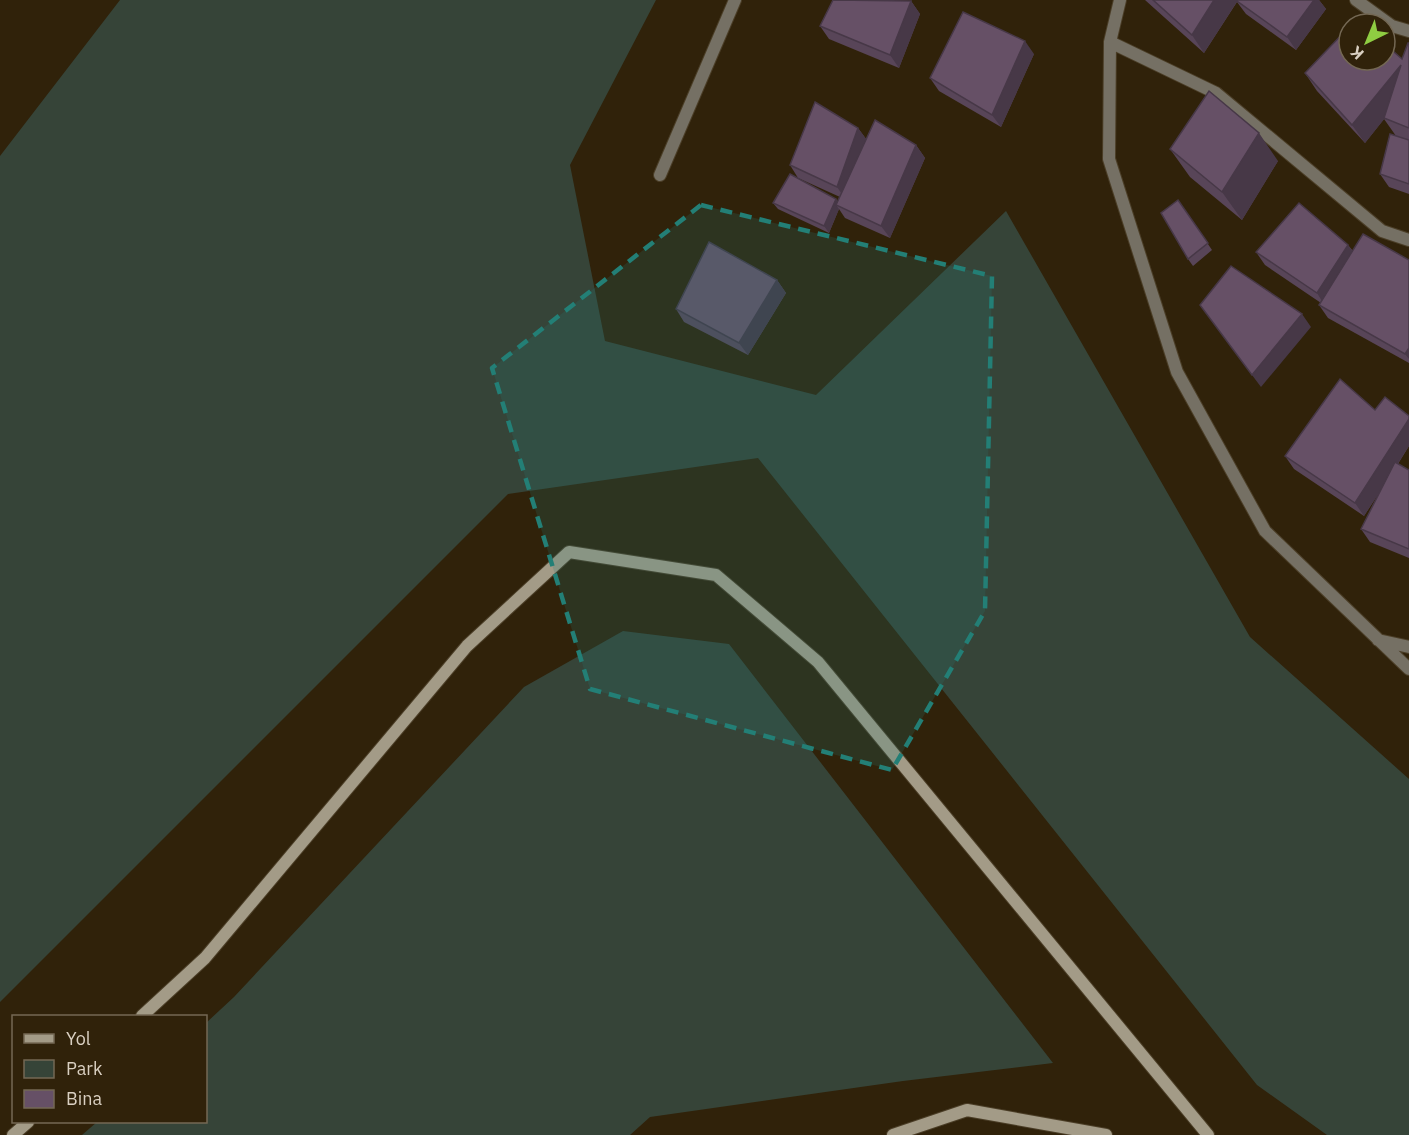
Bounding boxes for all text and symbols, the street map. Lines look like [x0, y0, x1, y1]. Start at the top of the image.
north arrow [1337, 12, 1397, 72]
text: K [1346, 42, 1368, 64]
legend [12, 1015, 207, 1123]
text: Yol [66, 1027, 91, 1050]
text: Park [66, 1057, 103, 1080]
text: Bina [66, 1087, 102, 1110]

